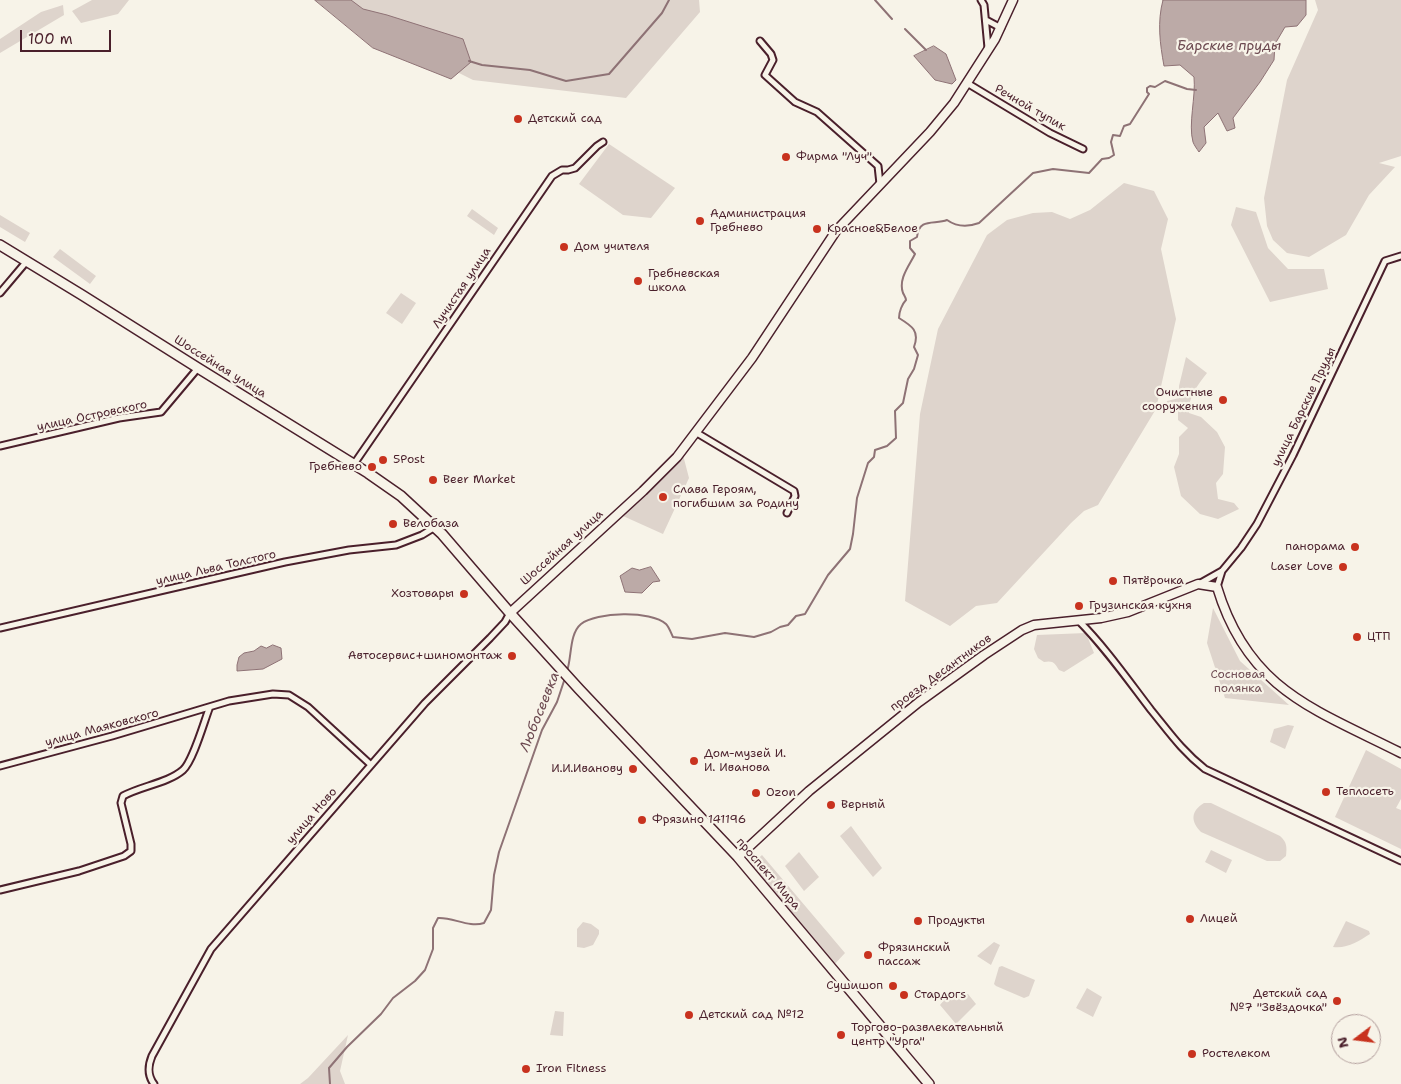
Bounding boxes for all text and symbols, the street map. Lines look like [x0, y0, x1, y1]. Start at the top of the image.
scale bar [22, 20, 114, 52]
text: 100 m [28, 29, 73, 49]
water label: Барские пруды [1177, 38, 1281, 54]
street label: Речной тупик [992, 82, 1068, 134]
place label: Детский сад [528, 112, 602, 126]
marker: Детский сад [512, 113, 524, 125]
place label: Фирма "Луч" [796, 150, 872, 164]
marker: Фирма "Луч" [780, 151, 792, 163]
place label: Администрация Гребнево [710, 207, 806, 235]
marker: Администрация Гребнево [694, 215, 706, 227]
place label: Красное&Белое [827, 222, 918, 236]
marker: Красное&Белое [811, 223, 823, 235]
place label: Дом учителя [574, 240, 650, 254]
marker: Дом учителя [558, 241, 570, 253]
street label: Лучистая улица [430, 245, 494, 331]
place label: Гребневская школа [648, 267, 720, 295]
marker: Гребневская школа [632, 275, 644, 287]
street label: Шоссейная улица [171, 333, 269, 401]
street label: улица Барские Пруды [1269, 345, 1339, 469]
place label: Очистные сооружения [1142, 386, 1213, 414]
marker: Очистные сооружения [1217, 394, 1229, 406]
street label: улица Островского [36, 397, 148, 435]
place label: 5Post [393, 453, 425, 467]
marker: 5Post [377, 454, 389, 466]
place label: Гребнево [309, 460, 362, 474]
marker: Гребнево [366, 461, 378, 473]
place label: Beer Market [443, 473, 515, 487]
marker: Beer Market [427, 474, 439, 486]
place label: Слава Героям, погибшим за Родину [673, 483, 799, 511]
marker: Слава Героям, погибшим за Родину [657, 491, 669, 503]
street label: Шоссейная улица [518, 507, 606, 589]
place label: Велобаза [403, 517, 459, 531]
marker: Велобаза [387, 518, 399, 530]
place label: панорама [1285, 540, 1345, 554]
marker: панорама [1349, 541, 1361, 553]
street label: улица Льва Толстого [155, 547, 277, 589]
place label: Laser Love [1271, 560, 1333, 574]
marker: Laser Love [1337, 561, 1349, 573]
place label: Пятёрочка [1123, 574, 1184, 588]
marker: Пятёрочка [1107, 575, 1119, 587]
place label: Хозтовары [391, 587, 454, 601]
marker: Хозтовары [458, 588, 470, 600]
place label: Грузинская кухня [1089, 599, 1192, 613]
marker: Грузинская кухня [1073, 600, 1085, 612]
place label: ЦТП [1367, 630, 1390, 644]
street label: проезд Десантников [888, 631, 994, 715]
marker: ЦТП [1351, 631, 1363, 643]
place label: Автосервис+шиномонтаж [348, 649, 502, 663]
marker: Автосервис+шиномонтаж [506, 650, 518, 662]
park label: Сосновая полянка [1211, 668, 1265, 696]
water label: Любосеевка [516, 670, 564, 754]
street label: улица Маяковского [44, 706, 160, 750]
place label: Дом-музей И. И. Иванова [704, 747, 786, 775]
marker: Дом-музей И. И. Иванова [688, 755, 700, 767]
place label: И.И.Иванову [551, 762, 623, 776]
marker: И.И.Иванову [627, 763, 639, 775]
street label: улица Ново [284, 785, 340, 847]
place label: Теплосеть [1336, 785, 1394, 799]
place label: Ozon [766, 786, 796, 800]
marker: Теплосеть [1320, 786, 1332, 798]
marker: Ozon [750, 787, 762, 799]
place label: Верный [841, 798, 885, 812]
marker: Верный [825, 799, 837, 811]
place label: Фрязино 141196 [652, 813, 746, 827]
marker: Фрязино 141196 [636, 814, 648, 826]
street label: проспект Мира [733, 835, 803, 913]
place label: Лицей [1200, 912, 1238, 926]
marker: Лицей [1184, 913, 1196, 925]
place label: Продукты [928, 914, 985, 928]
marker: Продукты [912, 915, 924, 927]
place label: Фрязинский пассаж [878, 941, 950, 969]
marker: Фрязинский пассаж [862, 949, 874, 961]
place label: Сушишоп [826, 979, 883, 993]
marker: Сушишоп [887, 980, 899, 992]
place label: Детский сад №7 "Звёздочка" [1230, 987, 1327, 1015]
place label: Стардогs [914, 988, 966, 1002]
marker: Стардогs [898, 989, 910, 1001]
marker: Детский сад №7 "Звёздочка" [1331, 995, 1343, 1007]
place label: Детский сад №12 [699, 1008, 804, 1022]
marker: Детский сад №12 [683, 1009, 695, 1021]
north arrow [1331, 1014, 1381, 1064]
place label: Торгово-развлекательный центр "Урга" [851, 1021, 1004, 1049]
marker: Торгово-развлекательный центр "Урга" [835, 1029, 847, 1041]
text: N [1332, 1035, 1353, 1050]
place label: Ростелеком [1202, 1047, 1270, 1061]
marker: Ростелеком [1186, 1048, 1198, 1060]
place label: Iron Fitness [536, 1062, 606, 1076]
marker: Iron Fitness [520, 1063, 532, 1075]

